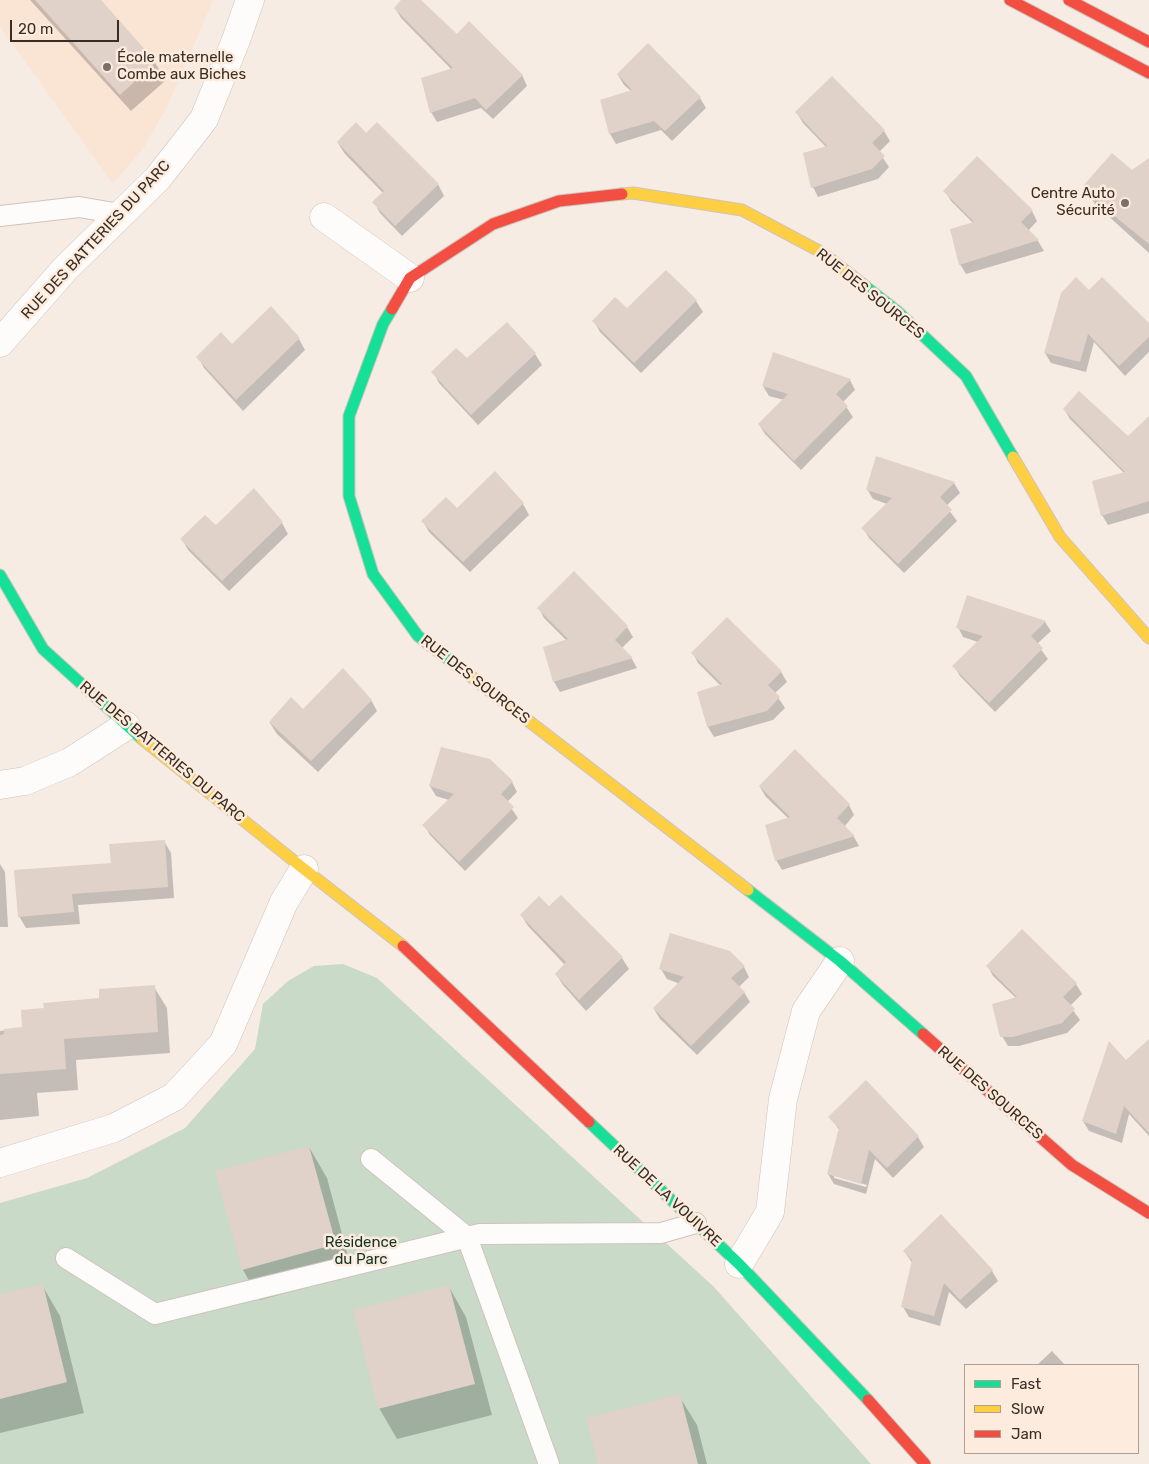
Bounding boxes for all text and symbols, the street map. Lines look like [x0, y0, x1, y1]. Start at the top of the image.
scale bar [12, 10, 121, 42]
text: 20 m [18, 20, 53, 38]
place label: École maternelle Combe aux Biches [117, 49, 246, 84]
marker: École maternelle Combe aux Biches [101, 61, 113, 73]
street label: RUE DES BATTERIES DU PARC [18, 157, 174, 323]
place label: Centre Auto Sécurité [1031, 185, 1115, 220]
marker: Centre Auto Sécurité [1119, 197, 1131, 209]
street label: RUE DES SOURCES [812, 245, 928, 343]
street label: RUE DES SOURCES [417, 632, 533, 728]
street label: RUE DES BATTERIES DU PARC [76, 678, 248, 826]
street label: RUE DES SOURCES [934, 1042, 1046, 1144]
street label: RUE DE LA VOUIVRE [609, 1141, 725, 1251]
park label: Résidence du Parc [325, 1234, 397, 1269]
legend [964, 1364, 1139, 1454]
text: Fast [1011, 1375, 1041, 1393]
text: Slow [1011, 1400, 1044, 1418]
text: Jam [1011, 1425, 1042, 1443]

